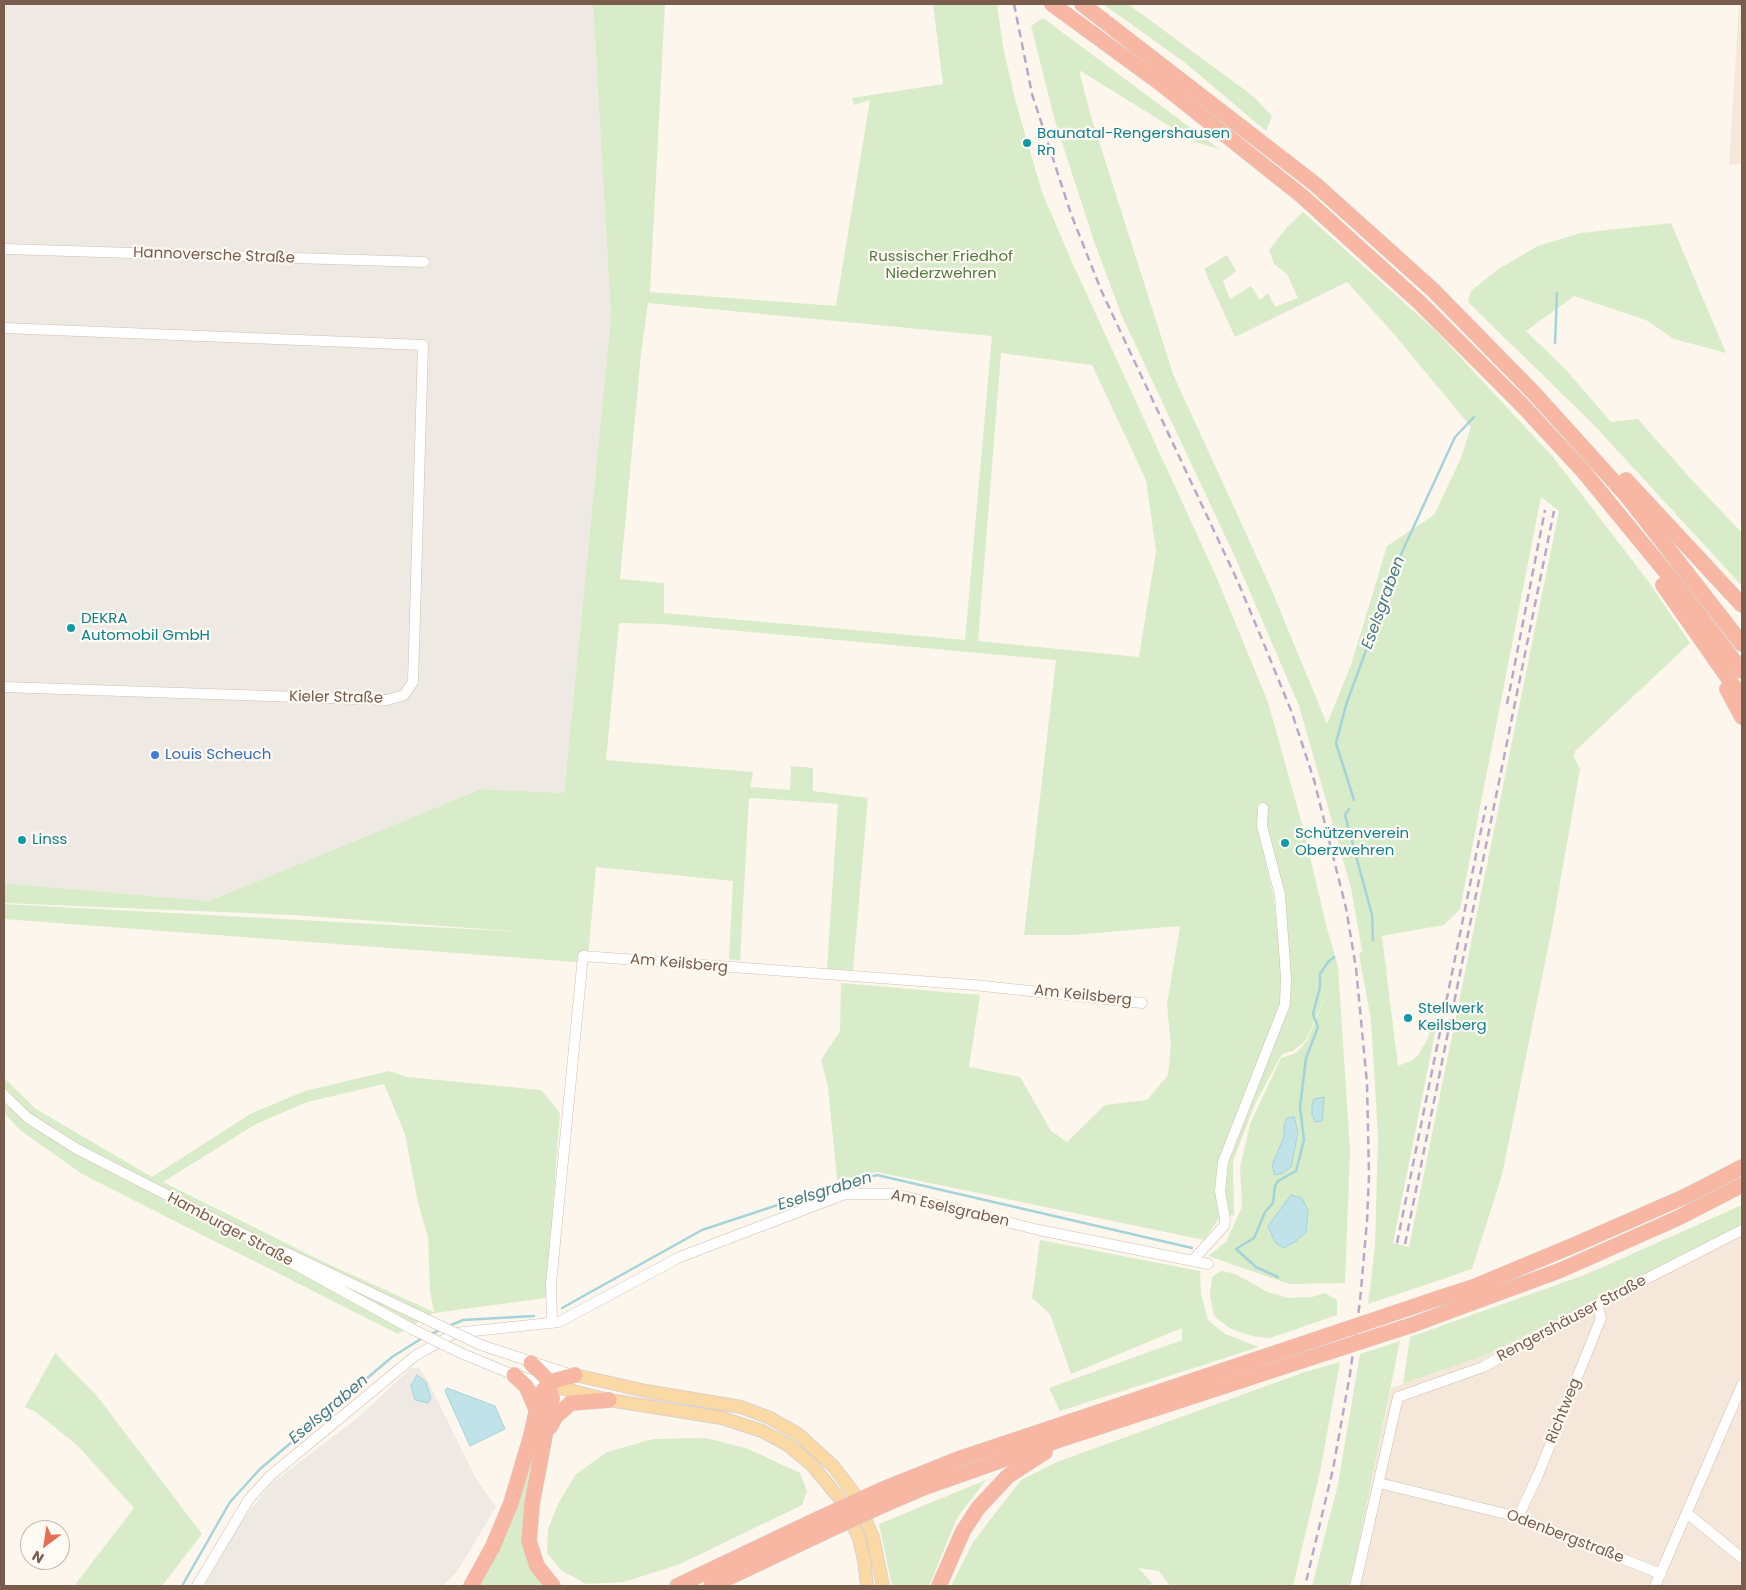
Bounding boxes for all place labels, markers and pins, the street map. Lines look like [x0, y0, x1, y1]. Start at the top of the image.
place label: Baunatal-Rengershausen Rn [1037, 125, 1230, 160]
marker: Baunatal-Rengershausen Rn [1021, 137, 1033, 149]
place label: DEKRA Automobil GmbH [81, 610, 210, 645]
marker: DEKRA Automobil GmbH [65, 622, 77, 634]
place label: Louis Scheuch [165, 746, 271, 764]
marker: Louis Scheuch [149, 749, 161, 761]
place label: Schützenverein Oberzwehren [1295, 825, 1409, 860]
place label: Linss [32, 831, 67, 849]
marker: Linss [16, 834, 28, 846]
marker: Schützenverein Oberzwehren [1279, 837, 1291, 849]
place label: Stellwerk Keilsberg [1418, 1000, 1487, 1035]
marker: Stellwerk Keilsberg [1402, 1012, 1414, 1024]

